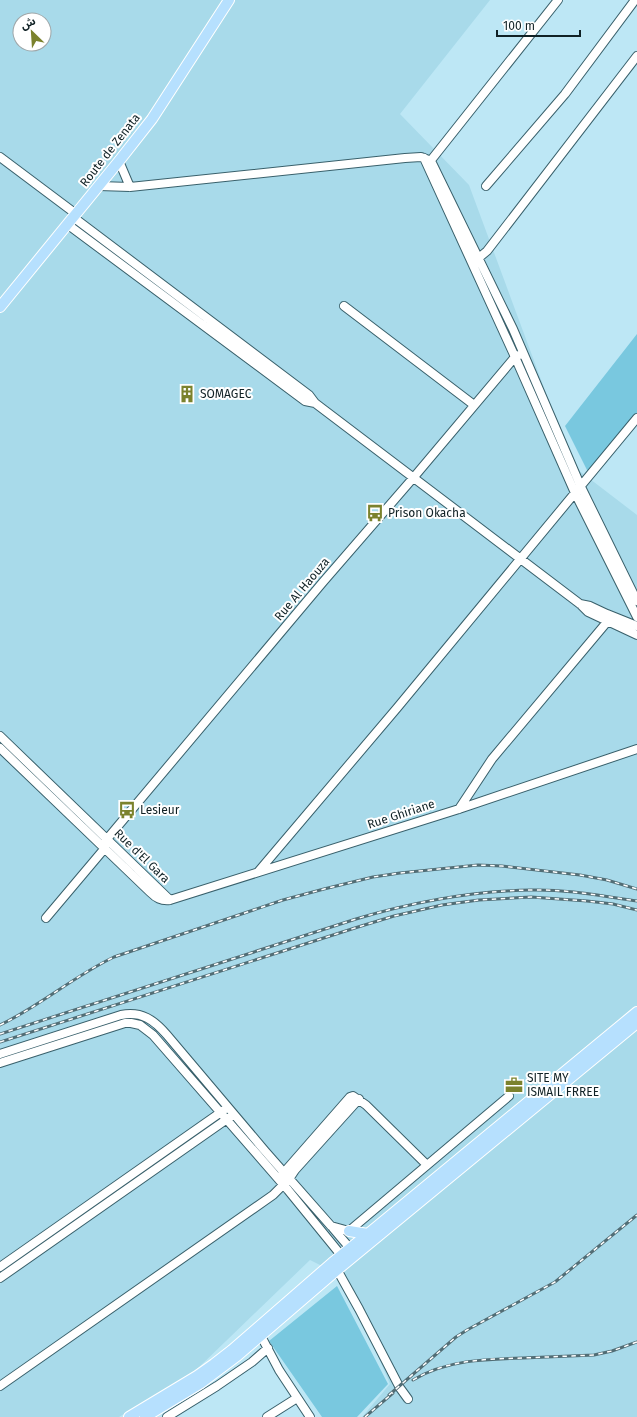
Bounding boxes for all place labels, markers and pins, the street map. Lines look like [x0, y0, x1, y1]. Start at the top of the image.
building icon: SOMAGEC [177, 384, 197, 404]
place label: SOMAGEC [200, 387, 252, 401]
bus stop icon: Prison Okacha [365, 503, 385, 523]
place label: Prison Okacha [388, 506, 466, 520]
bus stop icon: Lesieur [117, 800, 137, 820]
place label: Lesieur [140, 803, 180, 817]
place label: SITE MY ISMAIL FRREE [527, 1071, 599, 1099]
office icon: SITE MY ISMAIL FRREE [504, 1075, 524, 1095]

